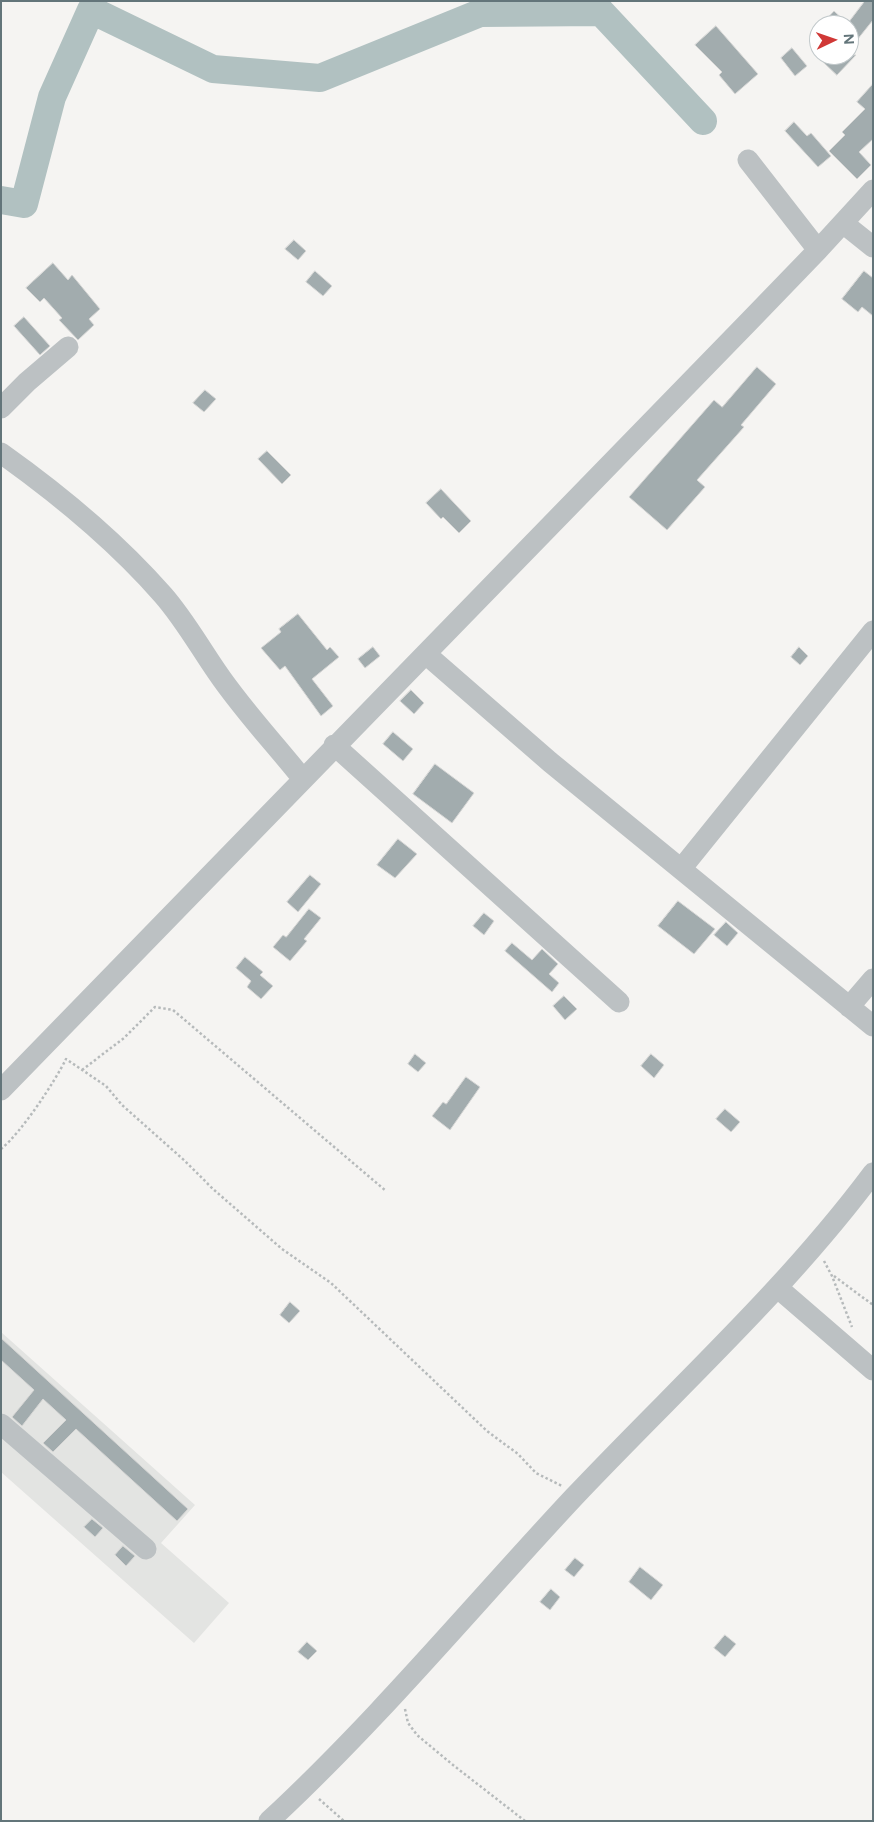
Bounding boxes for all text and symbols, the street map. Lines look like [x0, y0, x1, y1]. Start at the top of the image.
north arrow [809, 15, 859, 65]
text: N [840, 33, 857, 45]

